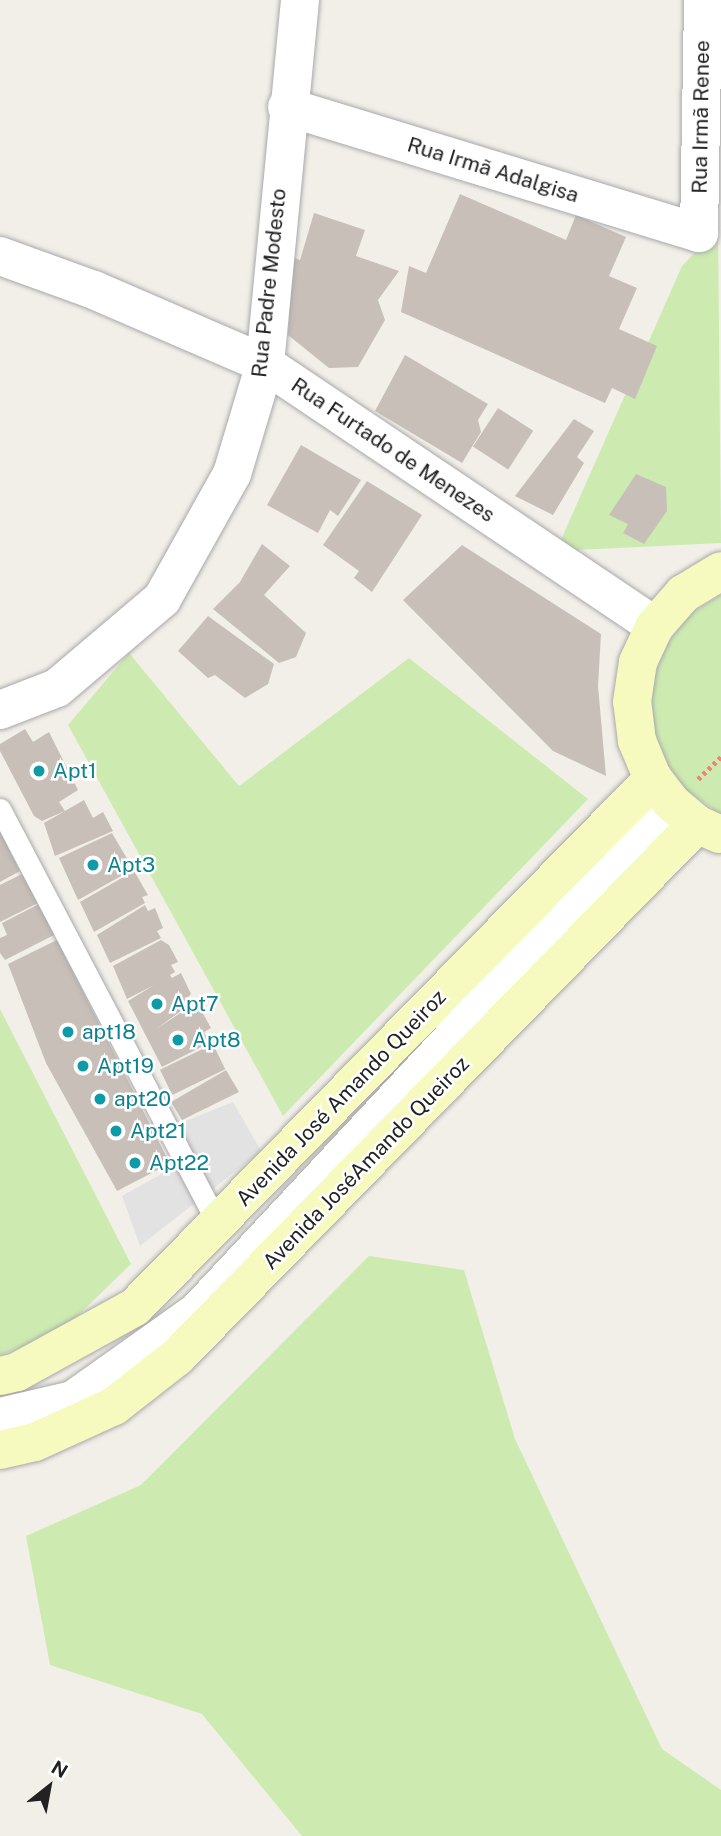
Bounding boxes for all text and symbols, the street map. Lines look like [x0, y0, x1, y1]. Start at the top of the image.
street label: Rua Irmã Renee [687, 40, 715, 194]
street label: Rua Irmã Adalgisa [404, 132, 582, 208]
street label: Rua Padre Modesto [247, 187, 291, 379]
street label: Rua Furtado de Menezes [286, 372, 500, 528]
place label: Apt1 [53, 758, 97, 784]
marker: Apt1 [31, 763, 47, 779]
place label: Apt3 [107, 852, 155, 878]
marker: Apt3 [85, 857, 101, 873]
street label: Avenida José Amando Queiroz [231, 985, 451, 1211]
place label: Apt7 [171, 991, 219, 1017]
marker: Apt7 [149, 996, 165, 1012]
place label: apt18 [82, 1019, 136, 1045]
marker: apt18 [60, 1024, 76, 1040]
place label: Apt8 [192, 1027, 241, 1053]
marker: Apt8 [170, 1032, 186, 1048]
street label: Avenida JoséAmando Queiroz [258, 1051, 474, 1275]
place label: Apt19 [97, 1053, 154, 1079]
marker: Apt19 [75, 1058, 91, 1074]
place label: apt20 [114, 1086, 171, 1112]
marker: apt20 [92, 1091, 108, 1107]
place label: Apt21 [130, 1118, 186, 1144]
marker: Apt21 [108, 1123, 124, 1139]
place label: Apt22 [149, 1150, 209, 1176]
marker: Apt22 [127, 1155, 143, 1171]
north arrow [14, 1752, 84, 1822]
text: N [48, 1756, 72, 1782]

